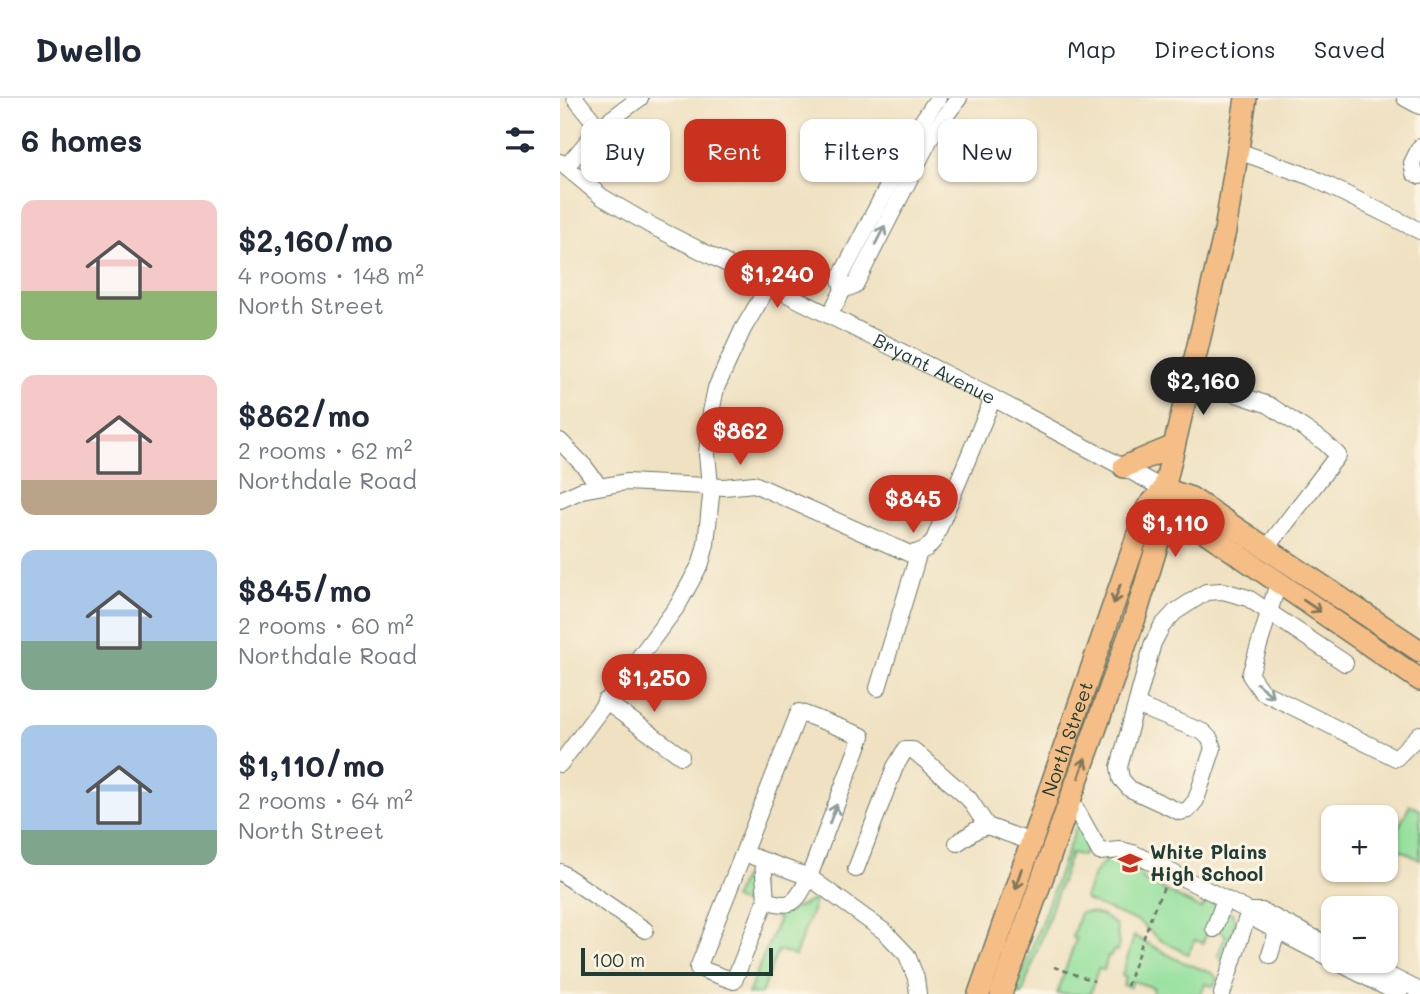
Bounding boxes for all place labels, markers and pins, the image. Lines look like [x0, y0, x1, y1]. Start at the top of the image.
pin: $1,240 [720, 250, 834, 310]
pin: $2,160 [1146, 358, 1260, 417]
pin: $862 [699, 408, 781, 467]
pin: $845 [872, 476, 954, 535]
pin: $1,110 [1118, 500, 1232, 559]
pin: $1,250 [597, 654, 711, 714]
place label: White Plains High School [1150, 839, 1267, 886]
school or university icon: White Plains High School [1116, 849, 1144, 877]

